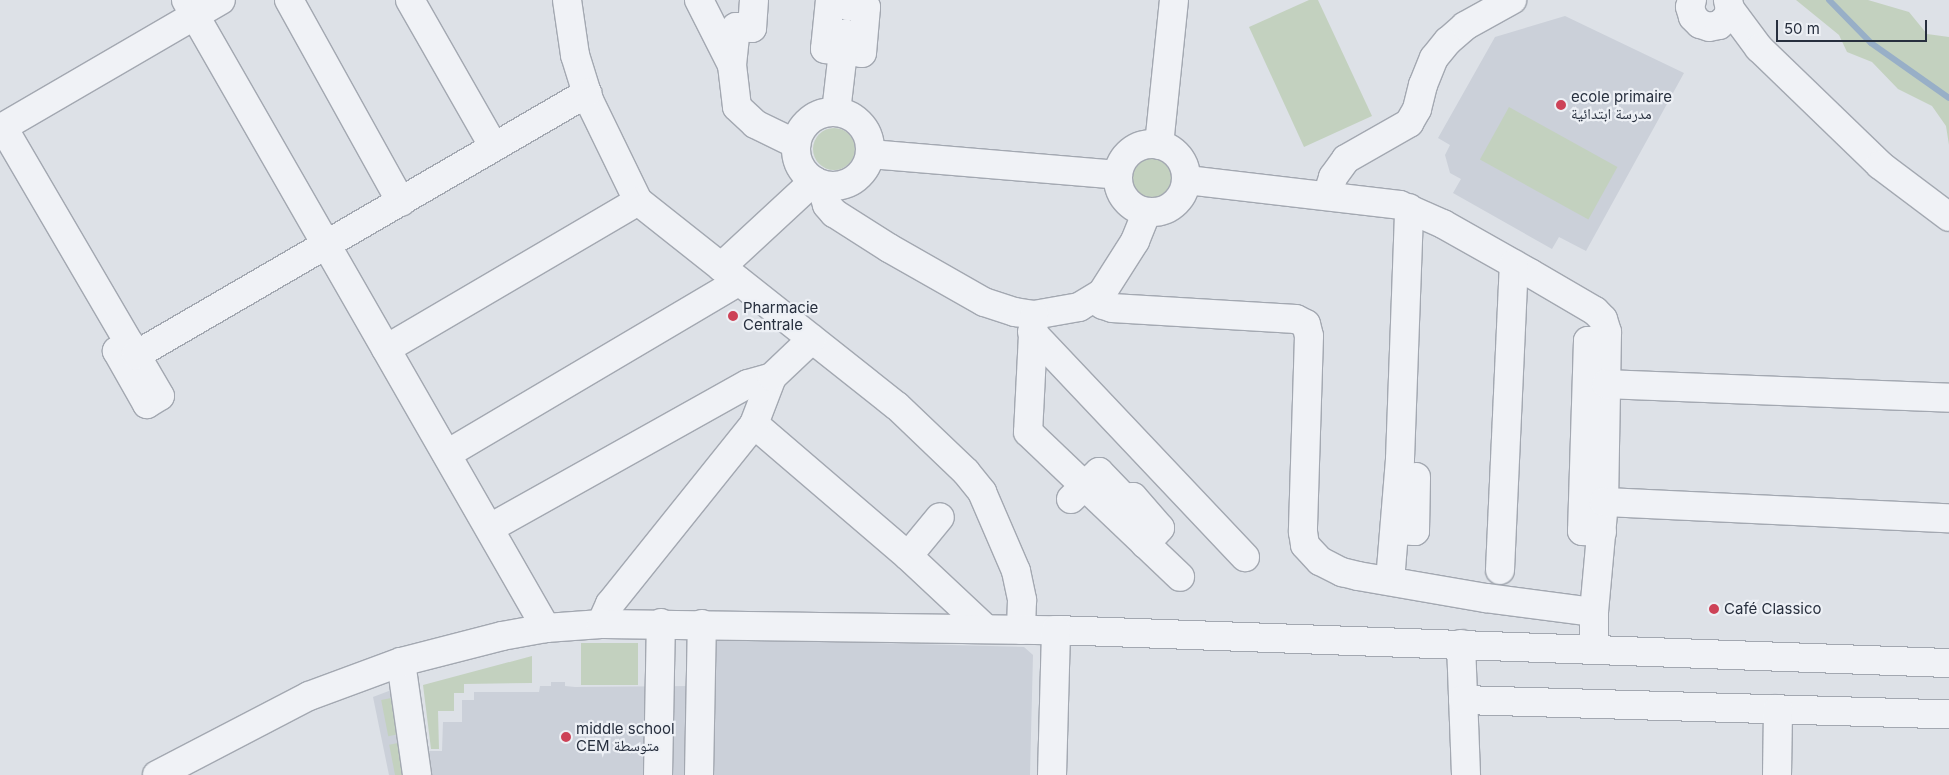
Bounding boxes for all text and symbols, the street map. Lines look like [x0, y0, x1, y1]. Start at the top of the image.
scale bar [1779, 10, 1930, 42]
text: 50 m [1784, 19, 1820, 38]
place label: ecole primaire مدرسة ابتدائية [1571, 87, 1672, 122]
marker: ecole primaire مدرسة ابتدائية [1555, 99, 1567, 111]
place label: Pharmacie Centrale [743, 298, 818, 333]
marker: Pharmacie Centrale [727, 310, 739, 322]
place label: Café Classico [1724, 600, 1822, 618]
marker: Café Classico [1708, 603, 1720, 615]
place label: middle school CEM متوسطة [576, 719, 675, 754]
marker: middle school CEM متوسطة [560, 731, 572, 743]

